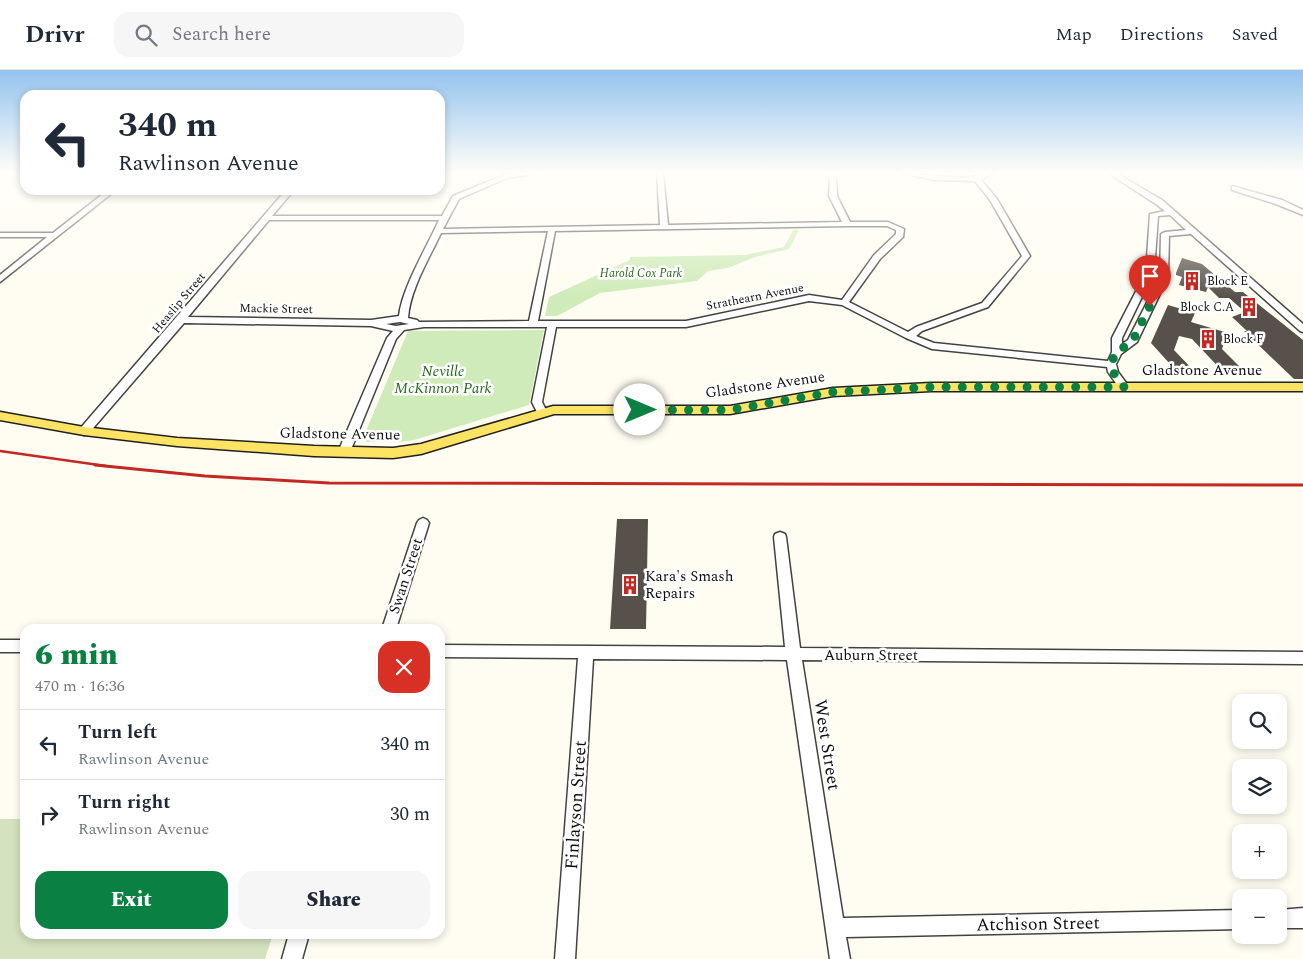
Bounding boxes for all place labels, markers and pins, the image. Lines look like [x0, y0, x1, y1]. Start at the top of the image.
pin [1129, 255, 1171, 306]
building icon: Block E [1181, 270, 1203, 292]
place label: Block E [1207, 272, 1248, 291]
building icon: Block C.A [1238, 296, 1260, 318]
place label: Block C.A [1180, 298, 1234, 317]
building icon: Block F [1197, 328, 1219, 350]
place label: Block F [1223, 330, 1264, 349]
place label: Kara's Smash Repairs [645, 565, 734, 605]
building icon: Kara's Smash Repairs [619, 574, 641, 596]

